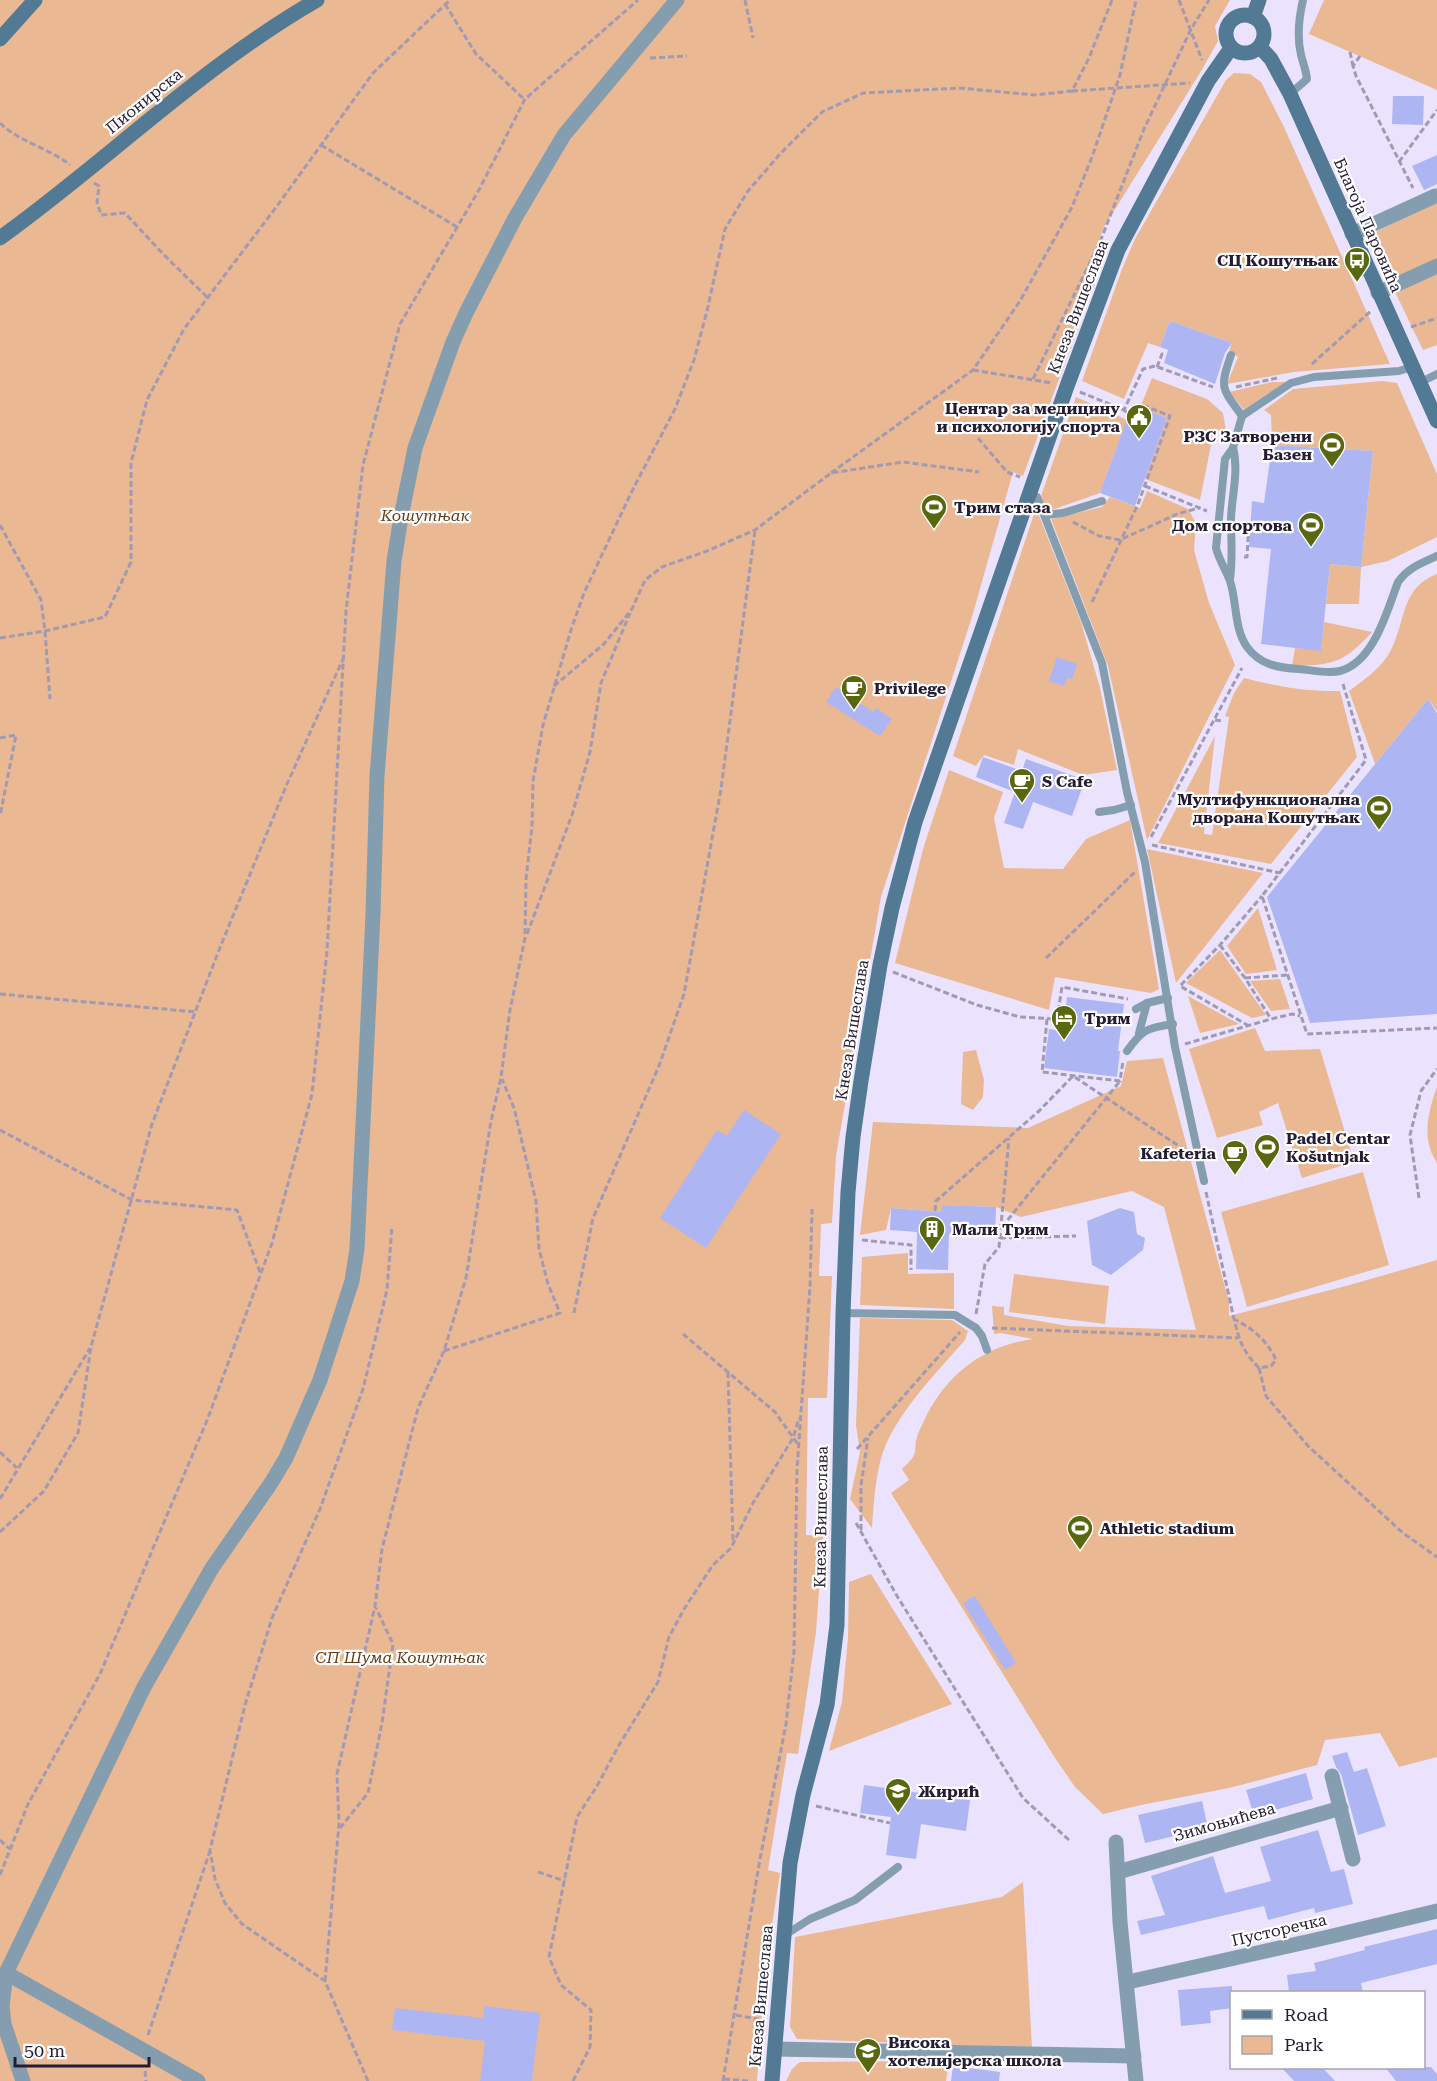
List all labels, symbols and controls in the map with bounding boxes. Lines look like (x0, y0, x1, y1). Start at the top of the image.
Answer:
street label: Пионирска (102, 64, 186, 137)
street label: Благоја Паровића (1330, 155, 1406, 296)
street label: Кнеза Вишеслава (1044, 237, 1112, 377)
bus stop icon: СЦ Кошутњак (1342, 245, 1372, 283)
place label: СЦ Кошутњак (1217, 251, 1338, 270)
place label: Центар за медицину и психологију спорта (937, 399, 1121, 436)
public building icon: Центар за медицину и психологију спорта (1124, 402, 1154, 440)
place label: РЗС Затворени Базен (1184, 427, 1312, 464)
sports icon: РЗС Затворени Базен (1317, 430, 1347, 468)
sports icon: Трим стаза (919, 492, 949, 530)
place label: Трим стаза (954, 498, 1051, 517)
park label: Кошутњак (380, 506, 469, 525)
sports icon: Дом спортова (1296, 510, 1326, 548)
place label: Дом спортова (1172, 516, 1293, 535)
cafe icon: Privilege (839, 673, 869, 711)
place label: Privilege (874, 679, 946, 698)
cafe icon: S Cafe (1007, 766, 1037, 804)
place label: S Cafe (1042, 772, 1093, 791)
place label: Мултифункционална дворана Кошутњак (1177, 790, 1361, 827)
sports icon: Мултифункционална дворана Кошутњак (1364, 793, 1394, 831)
street label: Кнеза Вишеслава (831, 958, 873, 1102)
hotel icon: Трим (1049, 1003, 1079, 1041)
place label: Трим (1084, 1009, 1130, 1028)
place label: Padel Centar Košutnjak (1286, 1129, 1390, 1166)
sports icon: Padel Centar Košutnjak (1252, 1132, 1282, 1170)
cafe icon: Kafeteria (1220, 1138, 1250, 1176)
place label: Kafeteria (1140, 1144, 1217, 1163)
building icon: Мали Трим (917, 1214, 947, 1252)
place label: Мали Трим (952, 1220, 1049, 1239)
street label: Кнеза Вишеслава (810, 1445, 832, 1588)
sports icon: Athletic stadium (1065, 1513, 1095, 1551)
place label: Athletic stadium (1100, 1519, 1235, 1538)
park label: СП Шума Кошутњак (315, 1648, 485, 1667)
school or university icon: Жирић (883, 1776, 913, 1814)
place label: Жирић (918, 1782, 980, 1801)
street label: Зимоњићева (1171, 1798, 1277, 1846)
street label: Пусторечка (1230, 1910, 1329, 1950)
street label: Кнеза Вишеслава (745, 1924, 777, 2068)
legend (1230, 1991, 1425, 2069)
text: Road (1284, 2004, 1329, 2025)
scale bar (15, 2030, 148, 2068)
place label: Висока хотелијерска школа (888, 2033, 1062, 2070)
text: Park (1284, 2034, 1324, 2055)
school or university icon: Висока хотелијерска школа (853, 2036, 883, 2074)
text: 50 m (24, 2040, 65, 2061)

